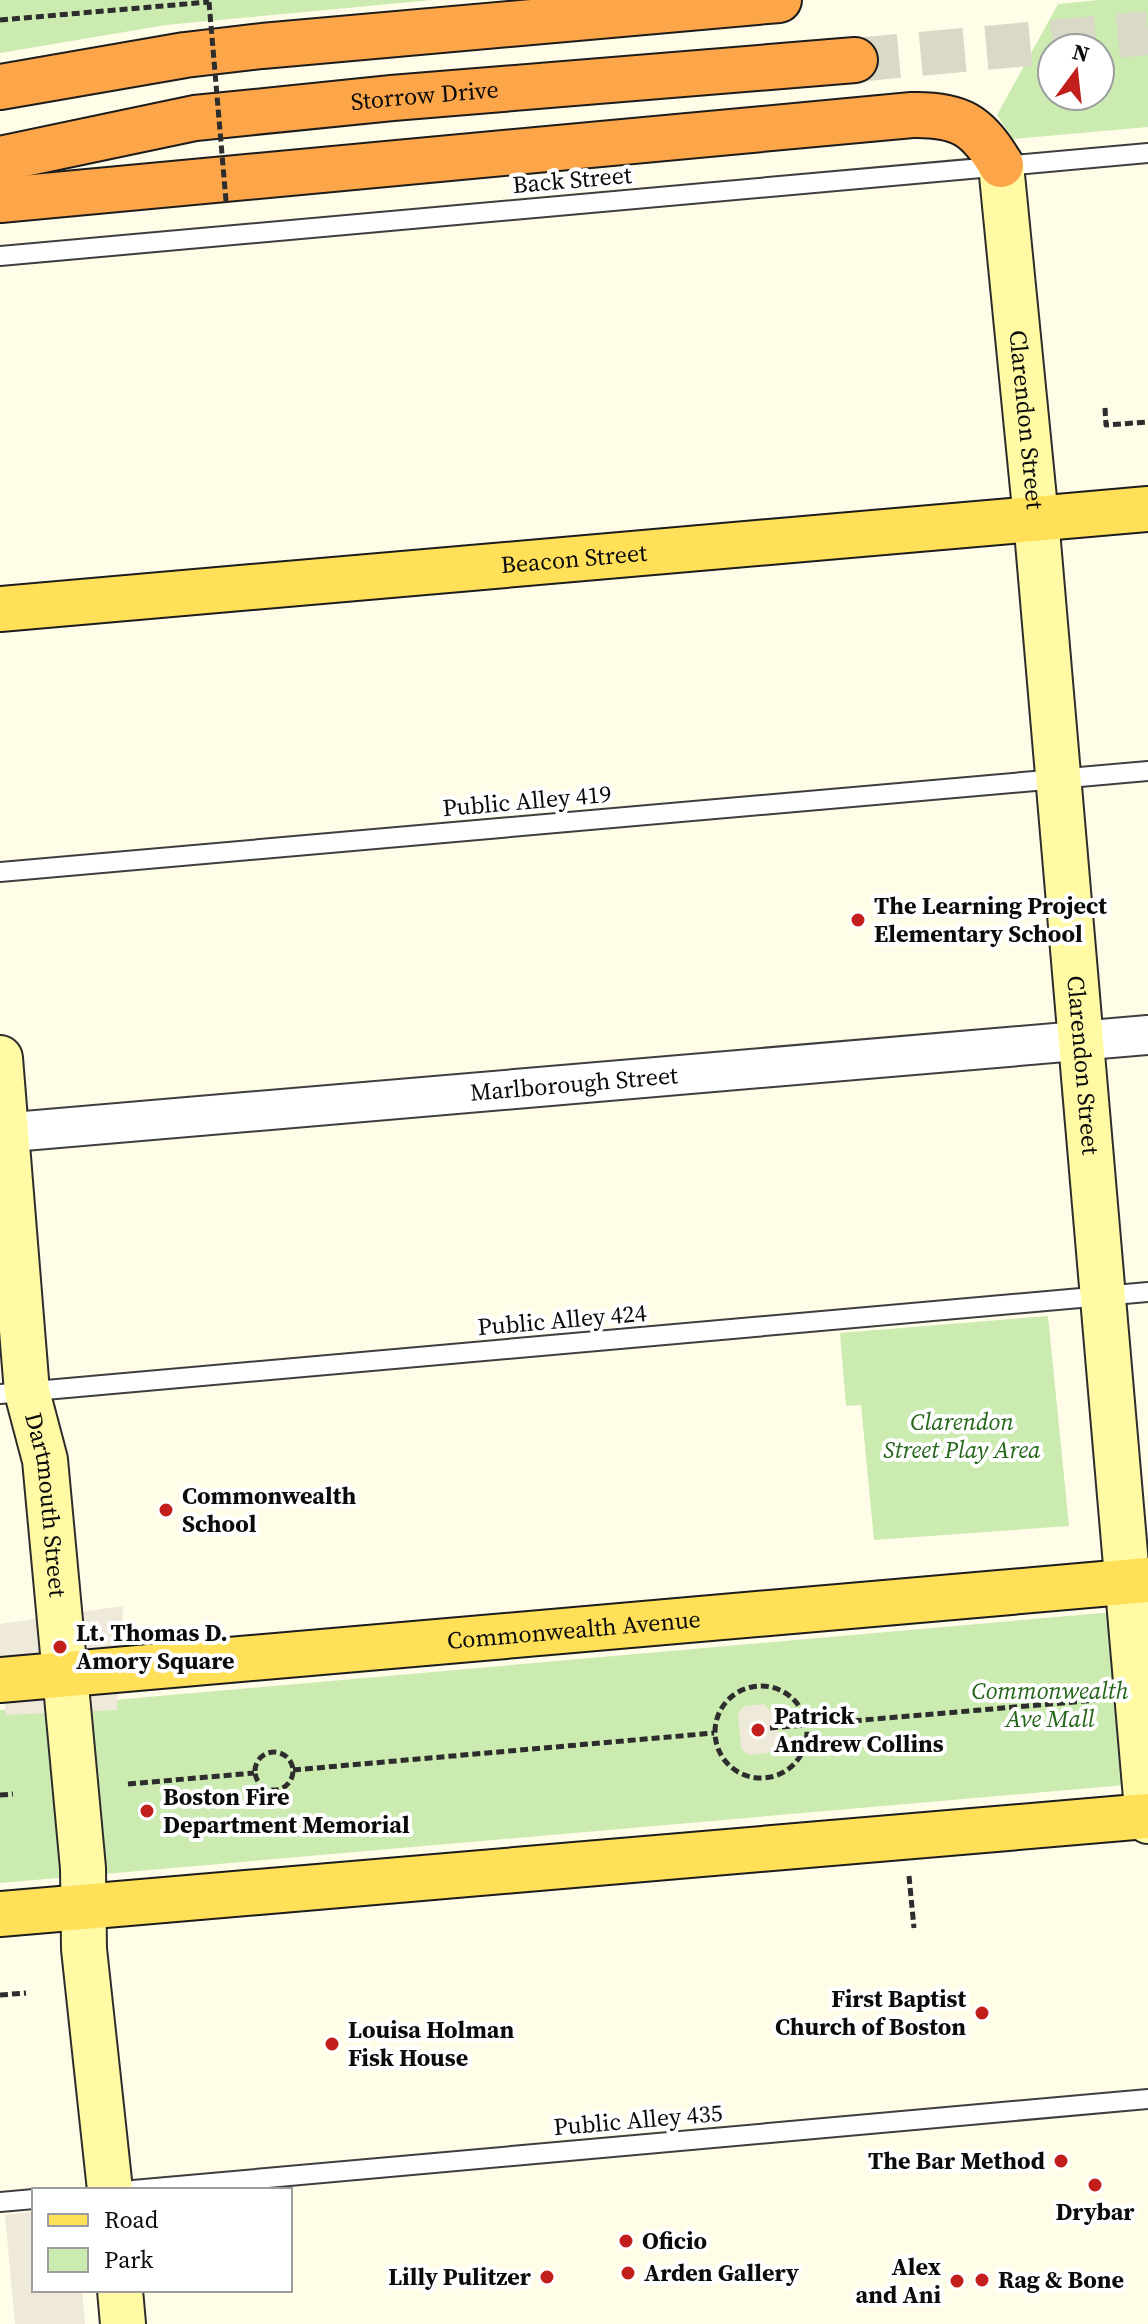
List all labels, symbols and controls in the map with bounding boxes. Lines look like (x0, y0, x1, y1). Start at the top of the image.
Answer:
north arrow (1036, 32, 1116, 112)
text: N (1070, 36, 1093, 69)
street label: Storrow Drive (349, 72, 500, 118)
street label: Back Street (511, 158, 633, 201)
street label: Clarendon Street (1001, 329, 1052, 511)
street label: Beacon Street (499, 536, 648, 581)
street label: Public Alley 419 (441, 777, 613, 824)
place label: The Learning Project Elementary School (874, 889, 1107, 950)
marker: The Learning Project Elementary School (849, 911, 867, 929)
street label: Clarendon Street (1059, 974, 1108, 1156)
street label: Marlborough Street (469, 1058, 679, 1109)
street label: Public Alley 424 (476, 1296, 648, 1343)
park label: Clarendon Street Play Area (883, 1405, 1041, 1466)
street label: Dartmouth Street (17, 1409, 75, 1599)
place label: Commonwealth School (182, 1479, 356, 1540)
marker: Commonwealth School (157, 1501, 175, 1519)
street label: Commonwealth Avenue (446, 1602, 702, 1657)
place label: Lt. Thomas D. Amory Square (76, 1616, 234, 1677)
marker: Lt. Thomas D. Amory Square (51, 1638, 69, 1656)
park label: Commonwealth Ave Mall (971, 1674, 1129, 1735)
place label: Patrick Andrew Collins (774, 1699, 944, 1760)
marker: Patrick Andrew Collins (749, 1721, 767, 1739)
place label: Boston Fire Department Memorial (163, 1780, 410, 1841)
marker: Boston Fire Department Memorial (138, 1802, 156, 1820)
place label: First Baptist Church of Boston (775, 1982, 966, 2043)
marker: First Baptist Church of Boston (973, 2004, 991, 2022)
place label: Louisa Holman Fisk House (348, 2013, 514, 2074)
marker: Louisa Holman Fisk House (323, 2035, 341, 2053)
street label: Public Alley 435 (552, 2096, 724, 2143)
place label: The Bar Method (868, 2144, 1045, 2177)
marker: The Bar Method (1052, 2152, 1070, 2170)
marker: Drybar (1086, 2176, 1104, 2194)
legend (32, 2188, 292, 2292)
place label: Drybar (1055, 2195, 1135, 2228)
text: Road (104, 2203, 159, 2236)
place label: Oficio (642, 2224, 707, 2257)
marker: Oficio (617, 2232, 635, 2250)
text: Park (104, 2243, 154, 2276)
place label: Alex and Ani (856, 2250, 942, 2311)
place label: Arden Gallery (644, 2256, 799, 2289)
place label: Lilly Pulitzer (388, 2260, 532, 2293)
place label: Rag & Bone (998, 2263, 1124, 2296)
marker: Arden Gallery (619, 2264, 637, 2282)
marker: Lilly Pulitzer (538, 2268, 556, 2286)
marker: Rag & Bone (973, 2271, 991, 2289)
marker: Alex and Ani (948, 2272, 966, 2290)

